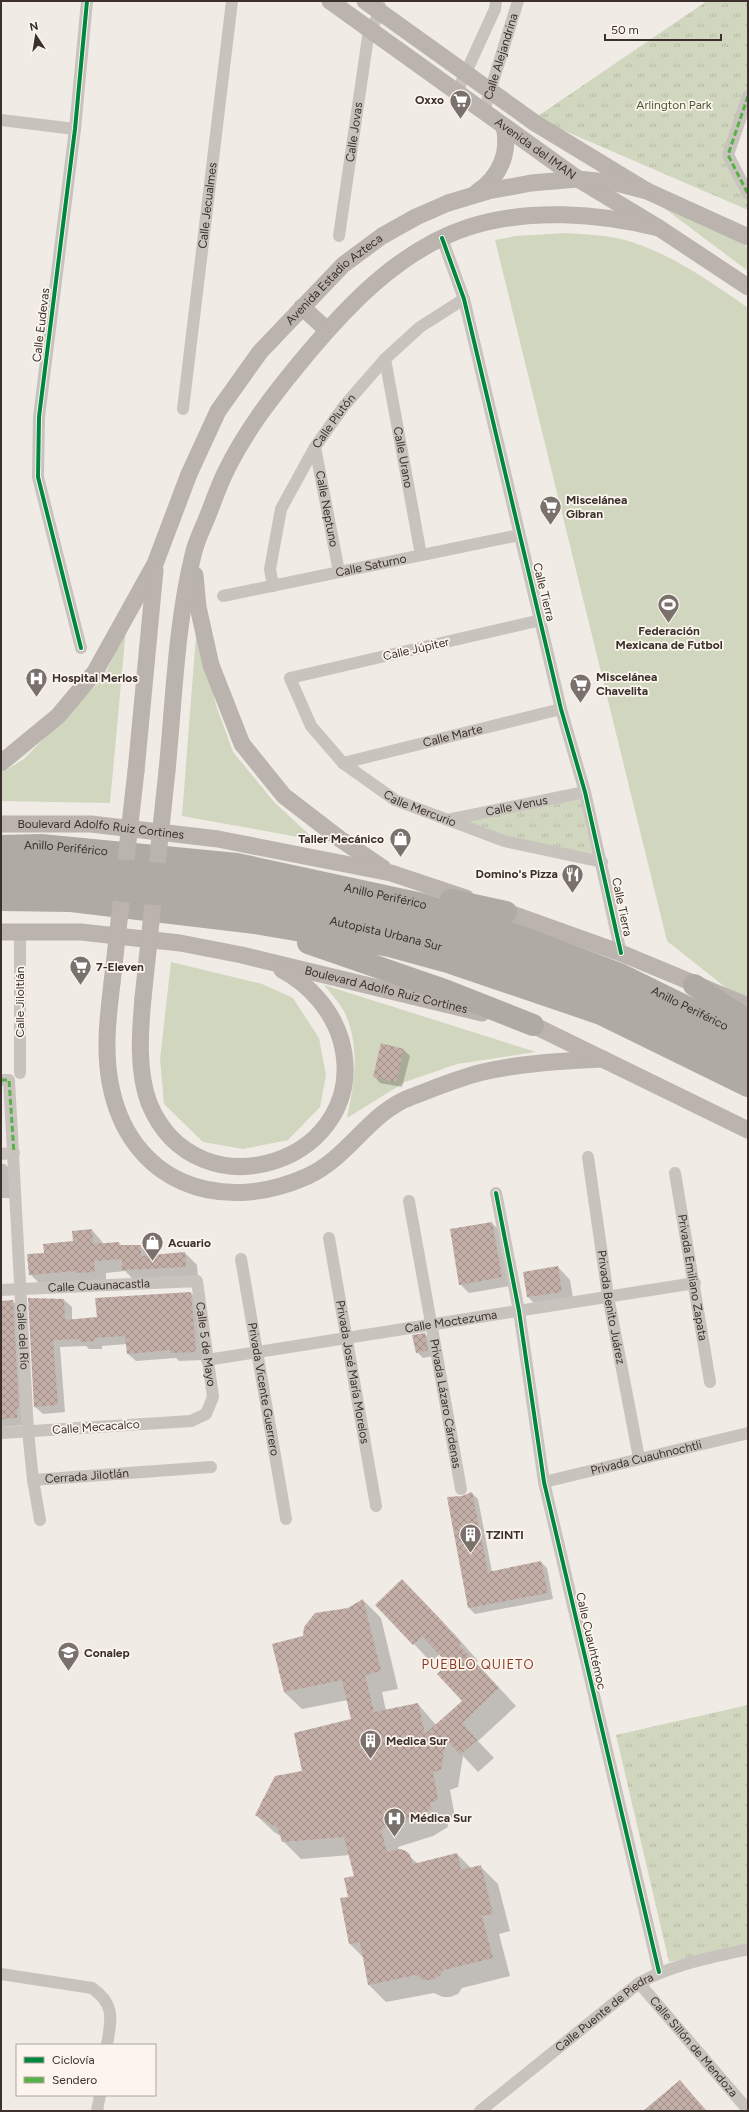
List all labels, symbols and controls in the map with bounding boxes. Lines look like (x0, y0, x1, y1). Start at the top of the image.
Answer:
street label: Calle Alejandrina (481, 12, 521, 101)
north arrow (16, 16, 56, 56)
scale bar (605, 16, 721, 42)
text: N (29, 19, 40, 34)
text: 50 m (611, 23, 639, 37)
supermarket icon: Oxxo (447, 87, 473, 120)
place label: Oxxo (415, 93, 444, 107)
park label: Arlington Park (636, 98, 712, 112)
street label: Calle Jovas (343, 101, 365, 163)
street label: Avenida del IMAN (492, 115, 579, 182)
street label: Calle Jecualmes (195, 161, 220, 249)
street label: Avenida Estadio Azteca (283, 231, 385, 328)
street label: Calle Eudevas (30, 287, 53, 363)
street label: Calle Plutón (309, 391, 359, 451)
street label: Calle Urano (391, 426, 416, 489)
street label: Calle Neptuno (313, 470, 341, 548)
place label: Miscelánea Gibran (566, 493, 627, 521)
supermarket icon: Miscelánea Gibran (537, 494, 563, 527)
street label: Calle Saturno (334, 551, 408, 580)
street label: Calle Tierra (530, 561, 558, 623)
sports icon: Federación Mexicana de Futbol (656, 591, 682, 624)
place label: Federación Mexicana de Futbol (615, 624, 723, 652)
street label: Calle Júpiter (382, 635, 450, 663)
hospital icon: Hospital Merlos (24, 665, 50, 698)
place label: Miscelánea Chavelita (596, 670, 657, 698)
place label: Hospital Merlos (52, 671, 138, 685)
supermarket icon: Miscelánea Chavelita (567, 671, 593, 704)
street label: Calle Marte (421, 722, 484, 750)
street label: Calle Mercurio (381, 787, 458, 829)
street label: Calle Venus (484, 793, 549, 819)
street label: Boulevard Adolfo Ruiz Cortines (17, 817, 185, 842)
shop icon: Taller Mecánico (387, 826, 413, 859)
place label: Taller Mecánico (298, 832, 384, 846)
street label: Anillo Periférico (24, 838, 109, 858)
restaurant icon: Domino's Pizza (560, 861, 586, 894)
place label: Domino's Pizza (476, 867, 558, 881)
street label: Calle Tierra (609, 876, 635, 938)
street label: Anillo Periférico (343, 880, 429, 912)
street label: Autopista Urbana Sur (328, 914, 444, 954)
supermarket icon: 7-Eleven (67, 954, 93, 987)
place label: 7-Eleven (96, 960, 144, 974)
street label: Boulevard Adolfo Ruiz Cortines (303, 963, 469, 1016)
street label: Calle Jiloltlán (13, 966, 27, 1037)
street label: Anillo Periférico (649, 983, 731, 1033)
street label: Privada Emiliano Zapata (675, 1213, 710, 1342)
shop icon: Acuario (139, 1230, 165, 1263)
place label: Acuario (168, 1236, 211, 1250)
street label: Privada Benito Juárez (594, 1249, 628, 1366)
street label: Calle Cuaunacastla (48, 1276, 150, 1295)
street label: Privada José María Morelos (333, 1299, 372, 1445)
street label: Calle 5 de Mayo (193, 1301, 218, 1387)
street label: Calle del Río (14, 1303, 32, 1370)
street label: Calle Moctezuma (404, 1307, 498, 1336)
street label: Privada Vicente Guerrero (245, 1321, 282, 1457)
street label: Privada Lázaro Cárdenas (427, 1338, 464, 1470)
street label: Calle Mecacalco (52, 1417, 140, 1437)
street label: Privada Cuauhnochtli (589, 1437, 703, 1478)
street label: Cerrada Jilotlán (44, 1466, 130, 1486)
building icon: TZINTI (458, 1522, 484, 1555)
place label: TZINTI (486, 1528, 524, 1542)
street label: Calle Cuauhtémoc (573, 1591, 609, 1691)
school or university icon: Conalep (56, 1640, 82, 1673)
place label: Conalep (84, 1646, 130, 1660)
district label: PUEBLO QUIETO (422, 1657, 535, 1672)
building icon: Medica Sur (358, 1728, 384, 1761)
place label: Medica Sur (386, 1734, 448, 1748)
hospital icon: Médica Sur (382, 1805, 408, 1838)
place label: Médica Sur (410, 1811, 472, 1825)
street label: Calle Puente de Piedra (552, 1970, 656, 2055)
street label: Calle Sillón de Mendoza (647, 1994, 741, 2100)
legend (16, 2044, 156, 2096)
text: Ciclovía (52, 2053, 95, 2067)
text: Sendero (52, 2073, 97, 2087)

